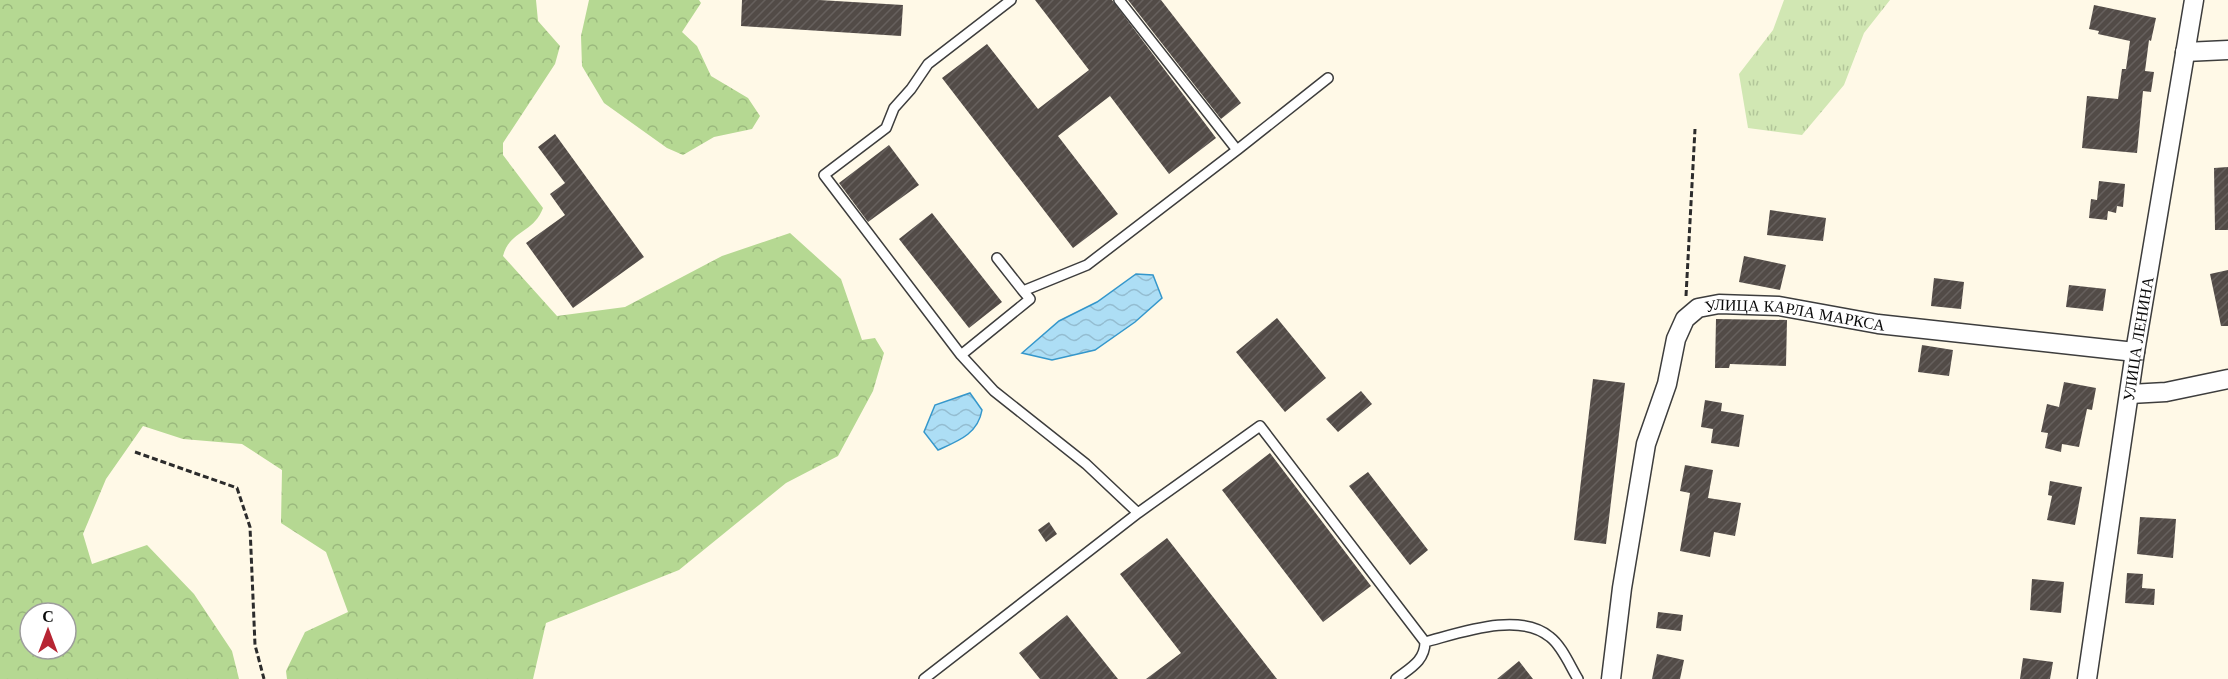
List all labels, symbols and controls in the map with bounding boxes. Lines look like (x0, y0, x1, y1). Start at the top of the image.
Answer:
street label: УЛИЦА ЛЕНИНА (2120, 275, 2157, 402)
street label: УЛИЦА КАРЛА МАРКСА (1703, 296, 1886, 334)
north arrow (18, 601, 78, 661)
text: С (42, 608, 54, 625)

